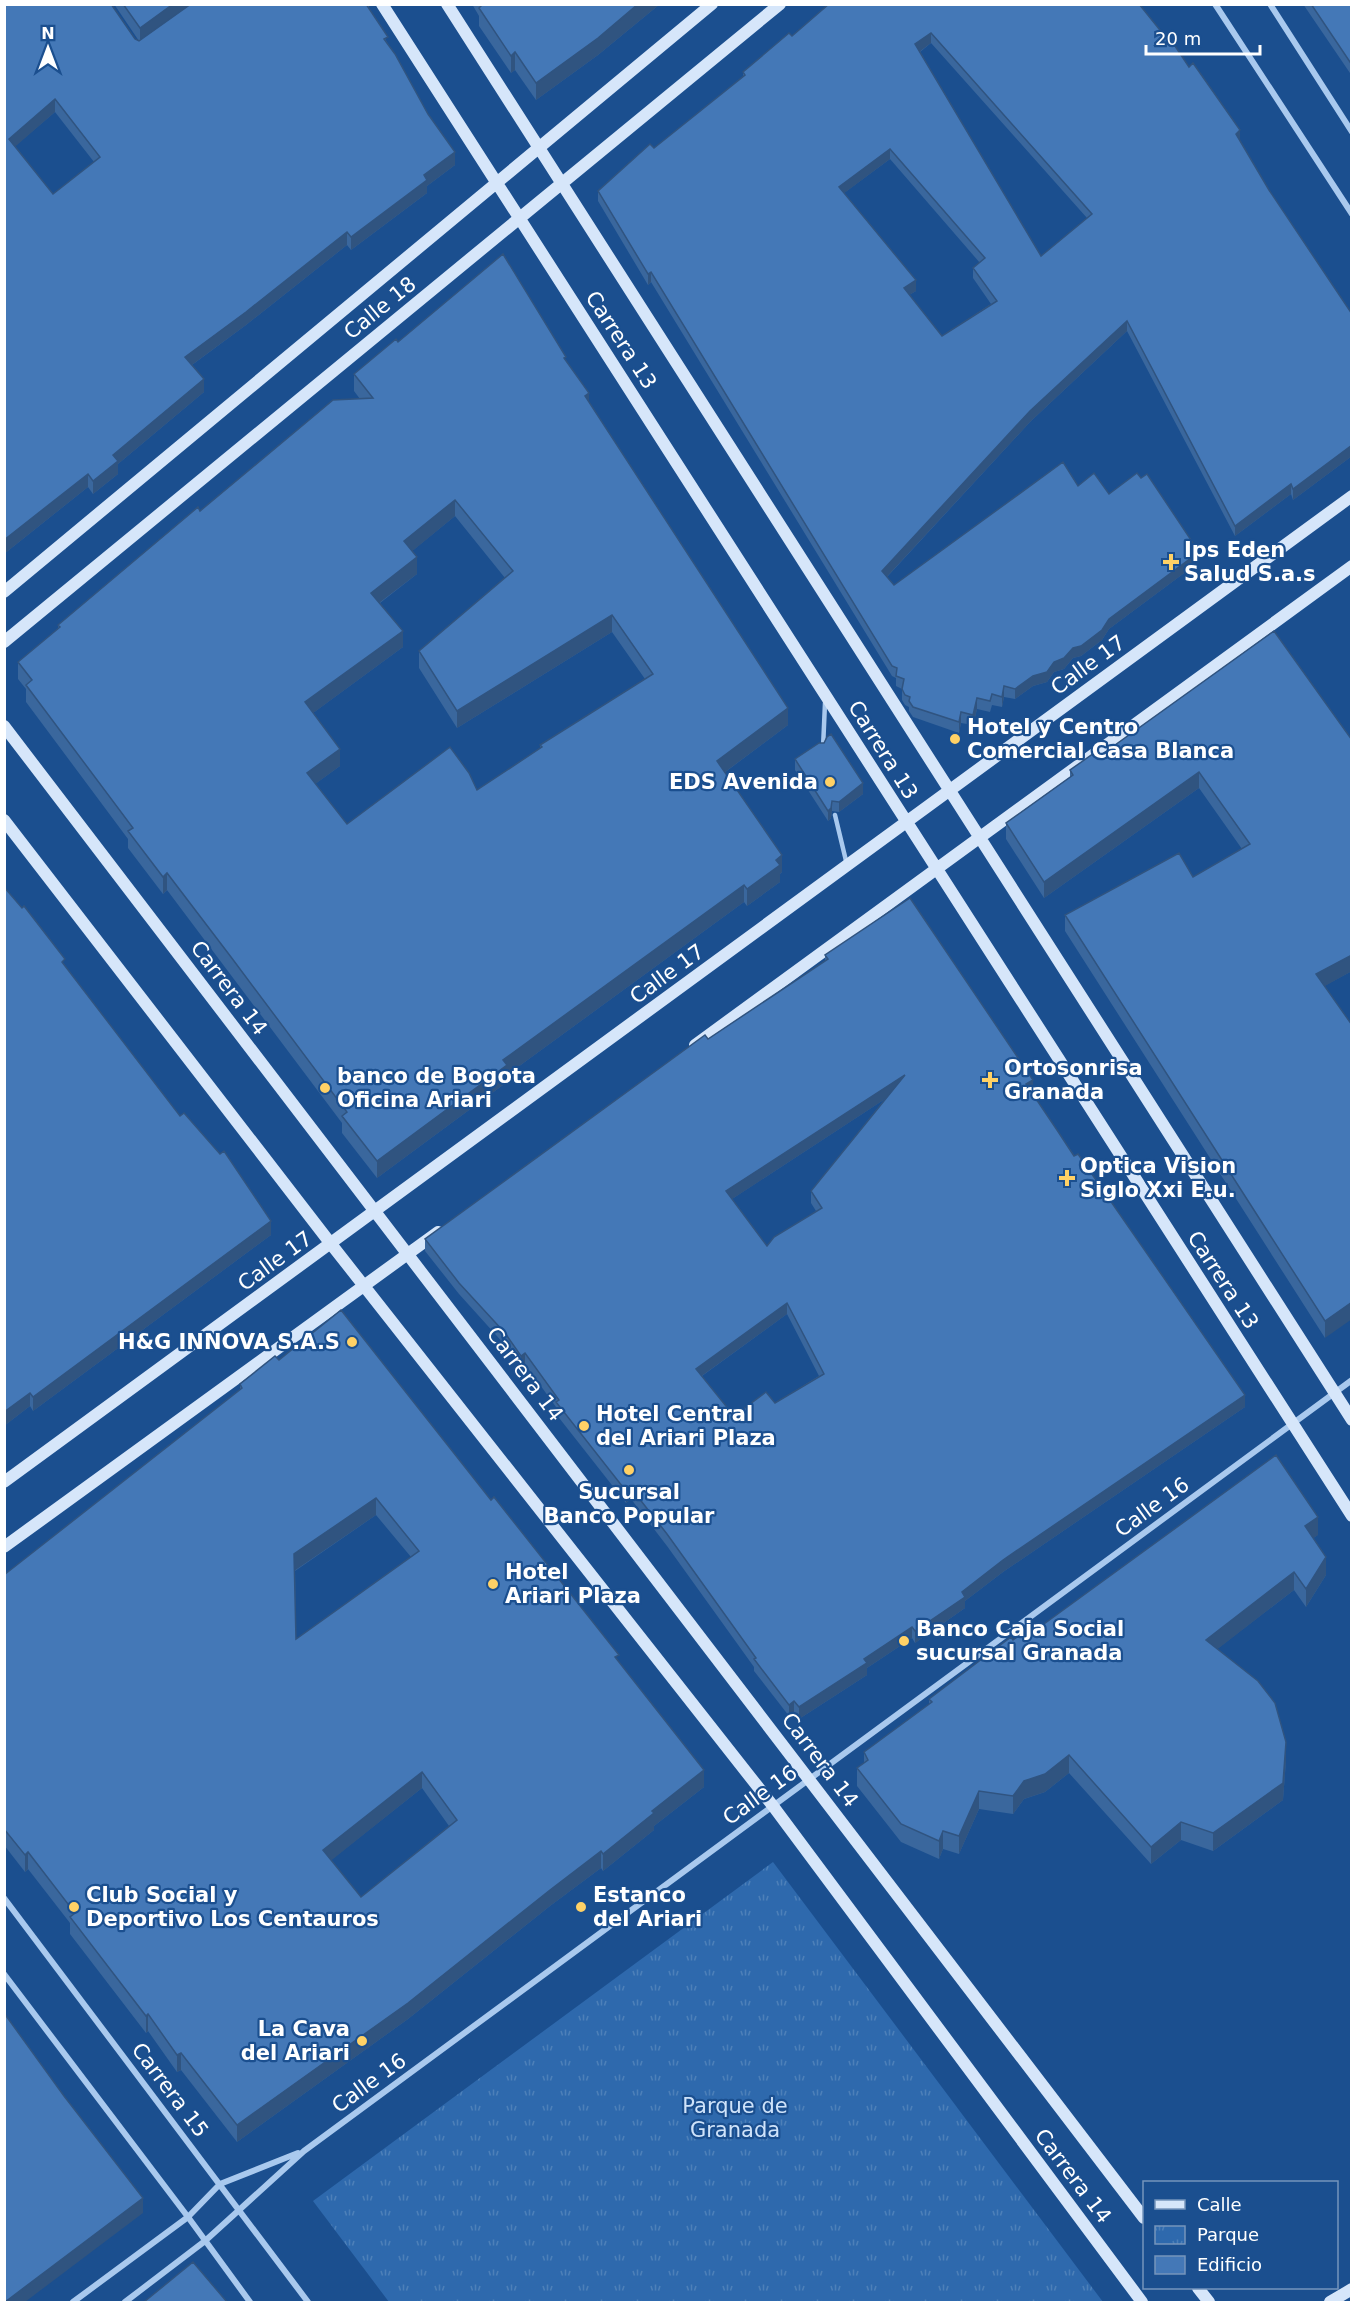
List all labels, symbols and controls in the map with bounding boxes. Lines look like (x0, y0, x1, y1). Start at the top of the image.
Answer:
north arrow (18, 18, 78, 78)
scale bar (1146, 18, 1260, 56)
text: N (41, 24, 55, 43)
text: 20 m (1155, 28, 1201, 49)
street label: Calle 18 (339, 272, 421, 344)
street label: Carrera 13 (580, 287, 662, 393)
place label: Ips Eden Salud S.a.s (1184, 538, 1316, 586)
marker: Ips Eden Salud S.a.s (1162, 553, 1180, 571)
street label: Calle 17 (1046, 630, 1130, 700)
street label: Carrera 13 (843, 696, 923, 804)
place label: Hotel y Centro Comercial Casa Blanca (967, 715, 1234, 763)
marker: Hotel y Centro Comercial Casa Blanca (948, 732, 962, 746)
place label: EDS Avenida (669, 770, 818, 794)
marker: EDS Avenida (823, 775, 837, 789)
street label: Carrera 14 (186, 936, 272, 1040)
street label: Calle 17 (625, 939, 709, 1009)
place label: Ortosonrisa Granada (1004, 1056, 1143, 1104)
place label: banco de Bogota Oficina Ariari (337, 1064, 536, 1112)
marker: Ortosonrisa Granada (981, 1071, 999, 1089)
marker: banco de Bogota Oficina Ariari (318, 1081, 332, 1095)
place label: Optica Vision Siglo Xxi E.u. (1080, 1154, 1236, 1202)
marker: Optica Vision Siglo Xxi E.u. (1058, 1169, 1076, 1187)
street label: Calle 17 (233, 1226, 317, 1296)
street label: Carrera 13 (1182, 1227, 1264, 1333)
street label: Carrera 14 (482, 1322, 568, 1426)
place label: H&G INNOVA S.A.S (118, 1330, 340, 1354)
marker: H&G INNOVA S.A.S (345, 1335, 359, 1349)
place label: Hotel Central del Ariari Plaza (596, 1402, 776, 1450)
marker: Hotel Central del Ariari Plaza (577, 1419, 591, 1433)
marker: Sucursal Banco Popular (622, 1463, 636, 1477)
street label: Calle 16 (1110, 1472, 1194, 1542)
place label: Sucursal Banco Popular (544, 1480, 715, 1528)
place label: Hotel Ariari Plaza (505, 1560, 641, 1608)
marker: Hotel Ariari Plaza (486, 1577, 500, 1591)
place label: Banco Caja Social sucursal Granada (916, 1617, 1124, 1665)
marker: Banco Caja Social sucursal Granada (897, 1634, 911, 1648)
street label: Carrera 14 (777, 1708, 863, 1812)
street label: Calle 16 (718, 1760, 802, 1830)
place label: Club Social y Deportivo Los Centauros (86, 1883, 379, 1931)
place label: Estanco del Ariari (593, 1883, 702, 1931)
marker: Club Social y Deportivo Los Centauros (67, 1900, 81, 1914)
marker: Estanco del Ariari (574, 1900, 588, 1914)
place label: La Cava del Ariari (241, 2017, 350, 2065)
marker: La Cava del Ariari (355, 2034, 369, 2048)
street label: Carrera 15 (127, 2038, 213, 2142)
street label: Calle 16 (327, 2048, 411, 2118)
park label: Parque de Granada (682, 2094, 788, 2142)
street label: Carrera 14 (1030, 2124, 1116, 2228)
legend (1143, 2181, 1338, 2289)
text: Calle (1197, 2194, 1242, 2215)
text: Parque (1197, 2224, 1259, 2245)
text: Edificio (1197, 2254, 1262, 2275)

